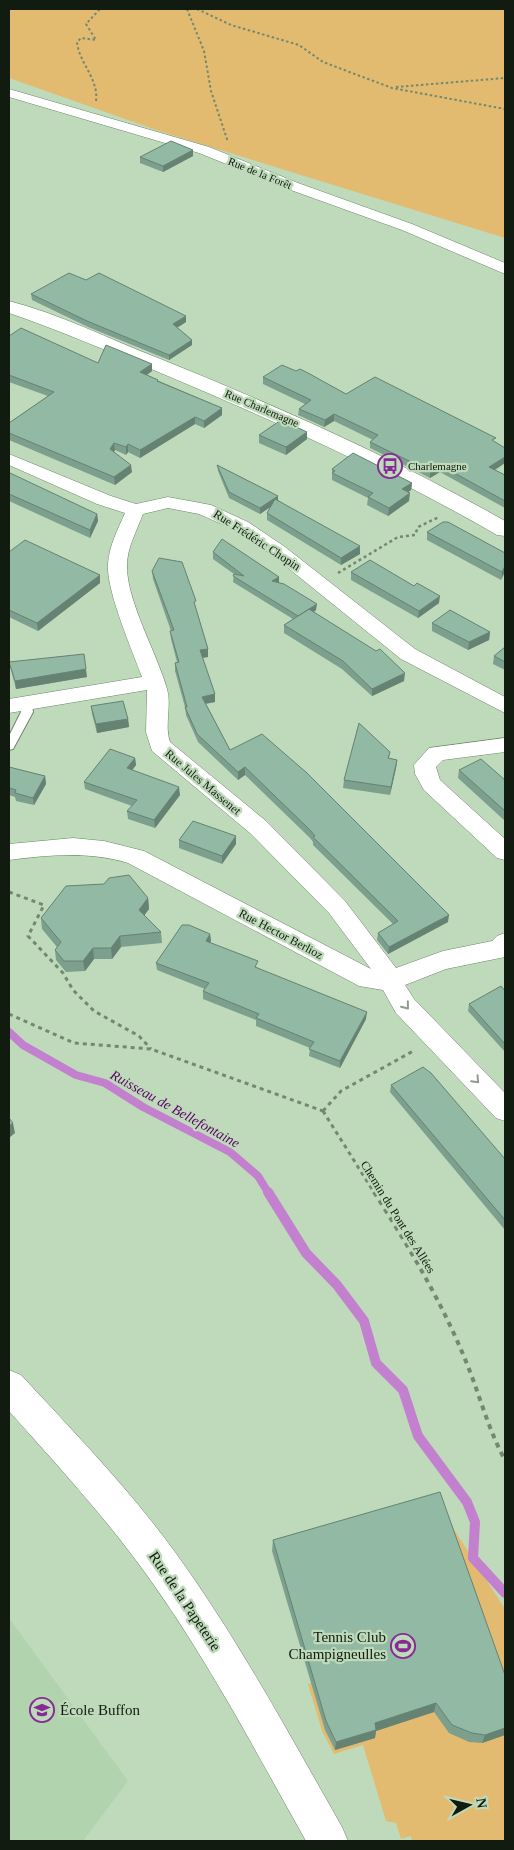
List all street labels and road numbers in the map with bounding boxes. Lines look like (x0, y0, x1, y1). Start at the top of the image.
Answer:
street label: Rue de la Forêt (226, 155, 294, 191)
street label: Rue Charlemagne (223, 387, 301, 429)
street label: Rue Frédéric Chopin (211, 507, 303, 573)
street label: Rue Jules Massenet (162, 746, 244, 818)
street label: Rue Hector Berlioz (237, 906, 325, 962)
street label: Chemin du Pont des Allées (358, 1158, 439, 1276)
street label: Rue de la Papeterie (146, 1548, 224, 1654)

